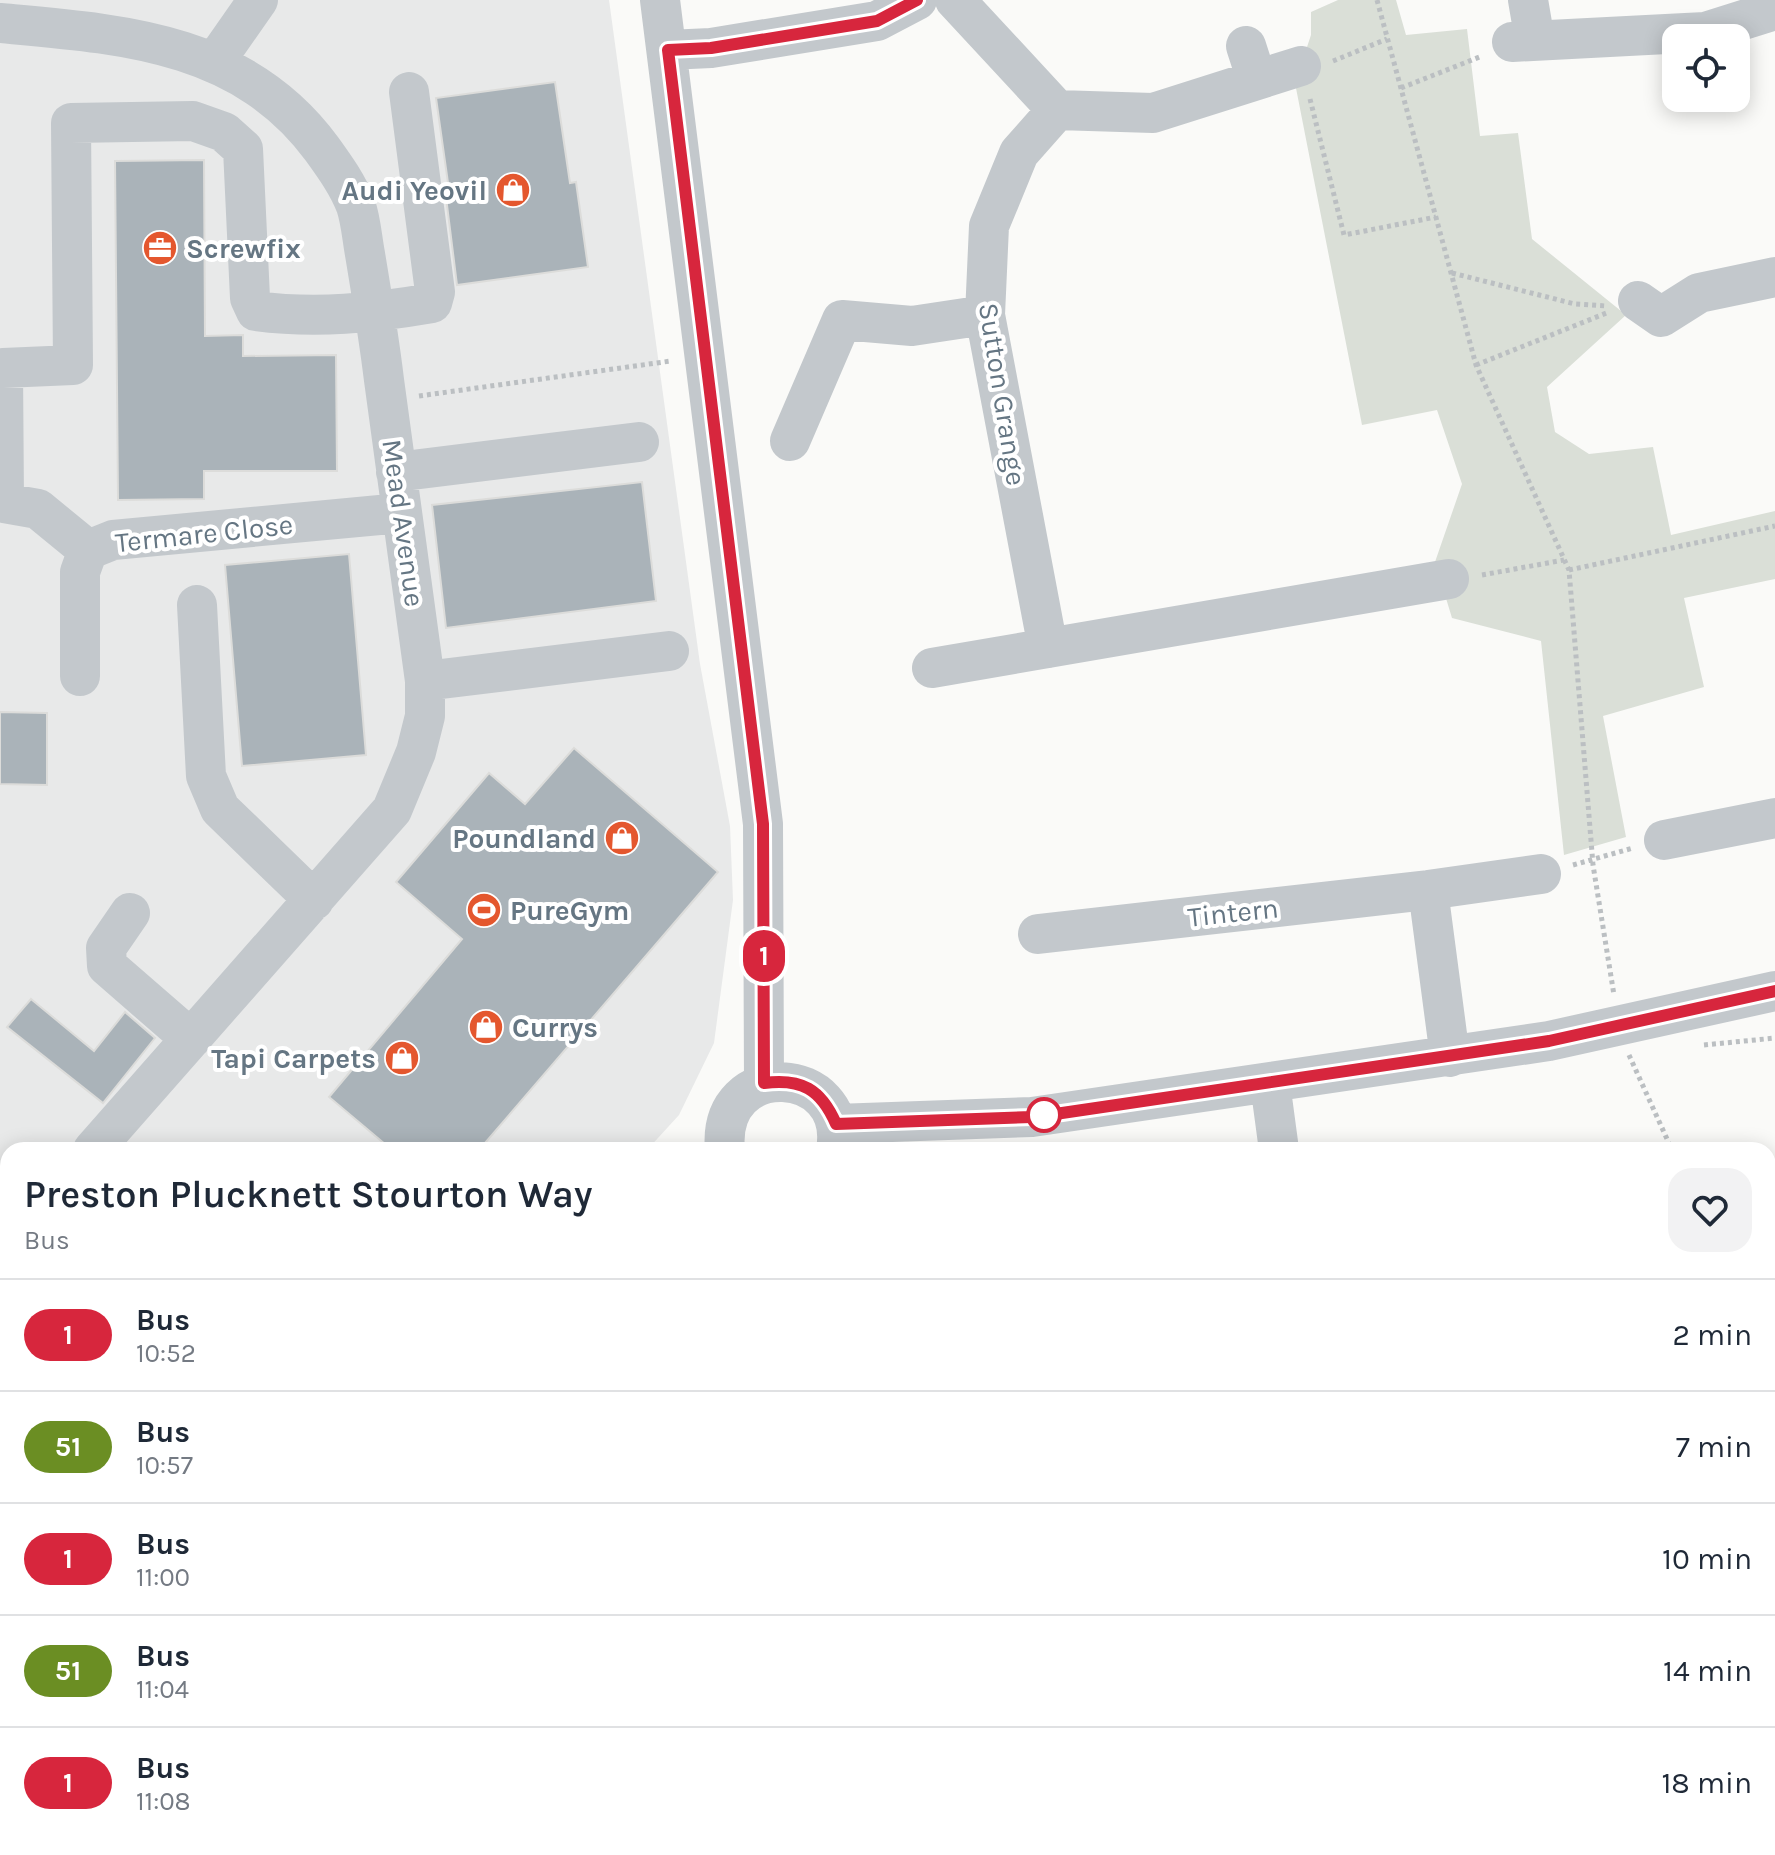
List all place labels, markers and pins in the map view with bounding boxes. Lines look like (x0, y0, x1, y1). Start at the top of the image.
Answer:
shop icon: Audi Yeovil (494, 171, 532, 209)
place label: Audi Yeovil (341, 174, 487, 207)
office icon: Screwfix (141, 229, 179, 267)
place label: Screwfix (186, 232, 301, 265)
shop icon: Poundland (603, 819, 641, 857)
place label: Poundland (452, 822, 596, 855)
sports icon: PureGym (465, 891, 503, 929)
place label: PureGym (510, 894, 629, 927)
shop icon: Currys (467, 1008, 505, 1046)
place label: Currys (512, 1011, 598, 1044)
shop icon: Tapi Carpets (383, 1039, 421, 1077)
place label: Tapi Carpets (211, 1042, 376, 1075)
unlabelled marker (1027, 1098, 1061, 1132)

